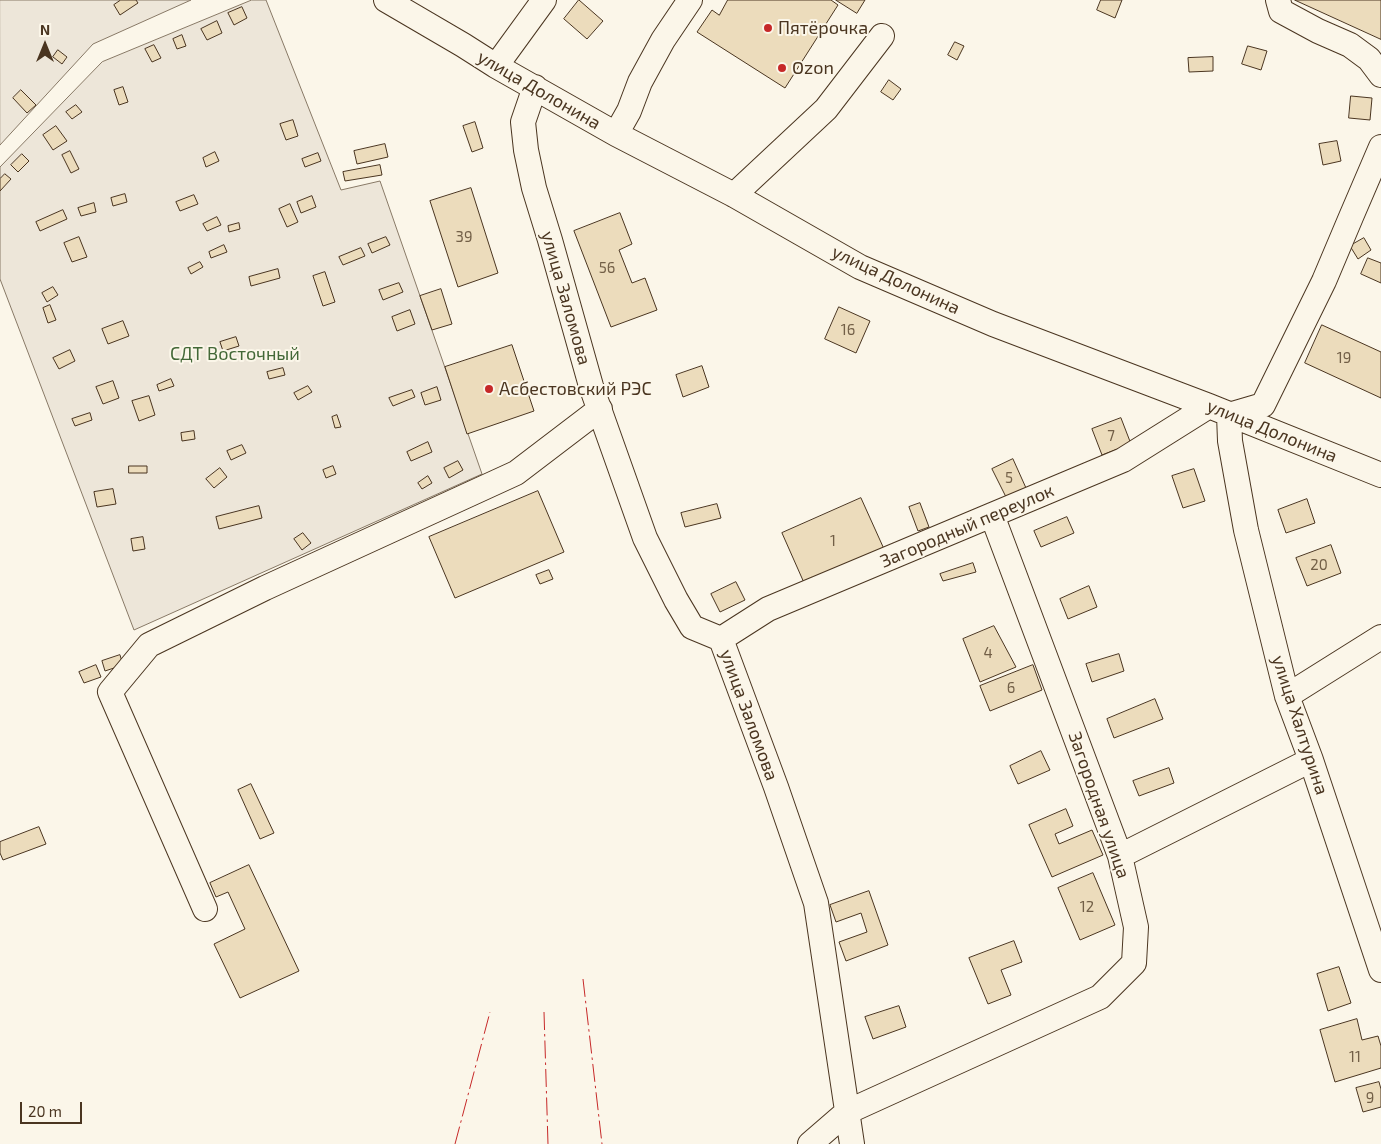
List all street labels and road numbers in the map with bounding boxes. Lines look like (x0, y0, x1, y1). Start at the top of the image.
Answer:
street label: улица Долонина (474, 46, 604, 134)
street label: улица Заломова (537, 229, 595, 367)
street label: улица Долонина (829, 241, 963, 319)
street label: улица Долонина (1204, 395, 1340, 467)
street label: Загородный переулок (877, 480, 1057, 572)
street label: улица Заломова (715, 646, 783, 784)
street label: улица Халтурина (1267, 653, 1333, 797)
street label: Загородная улица (1064, 729, 1134, 881)

